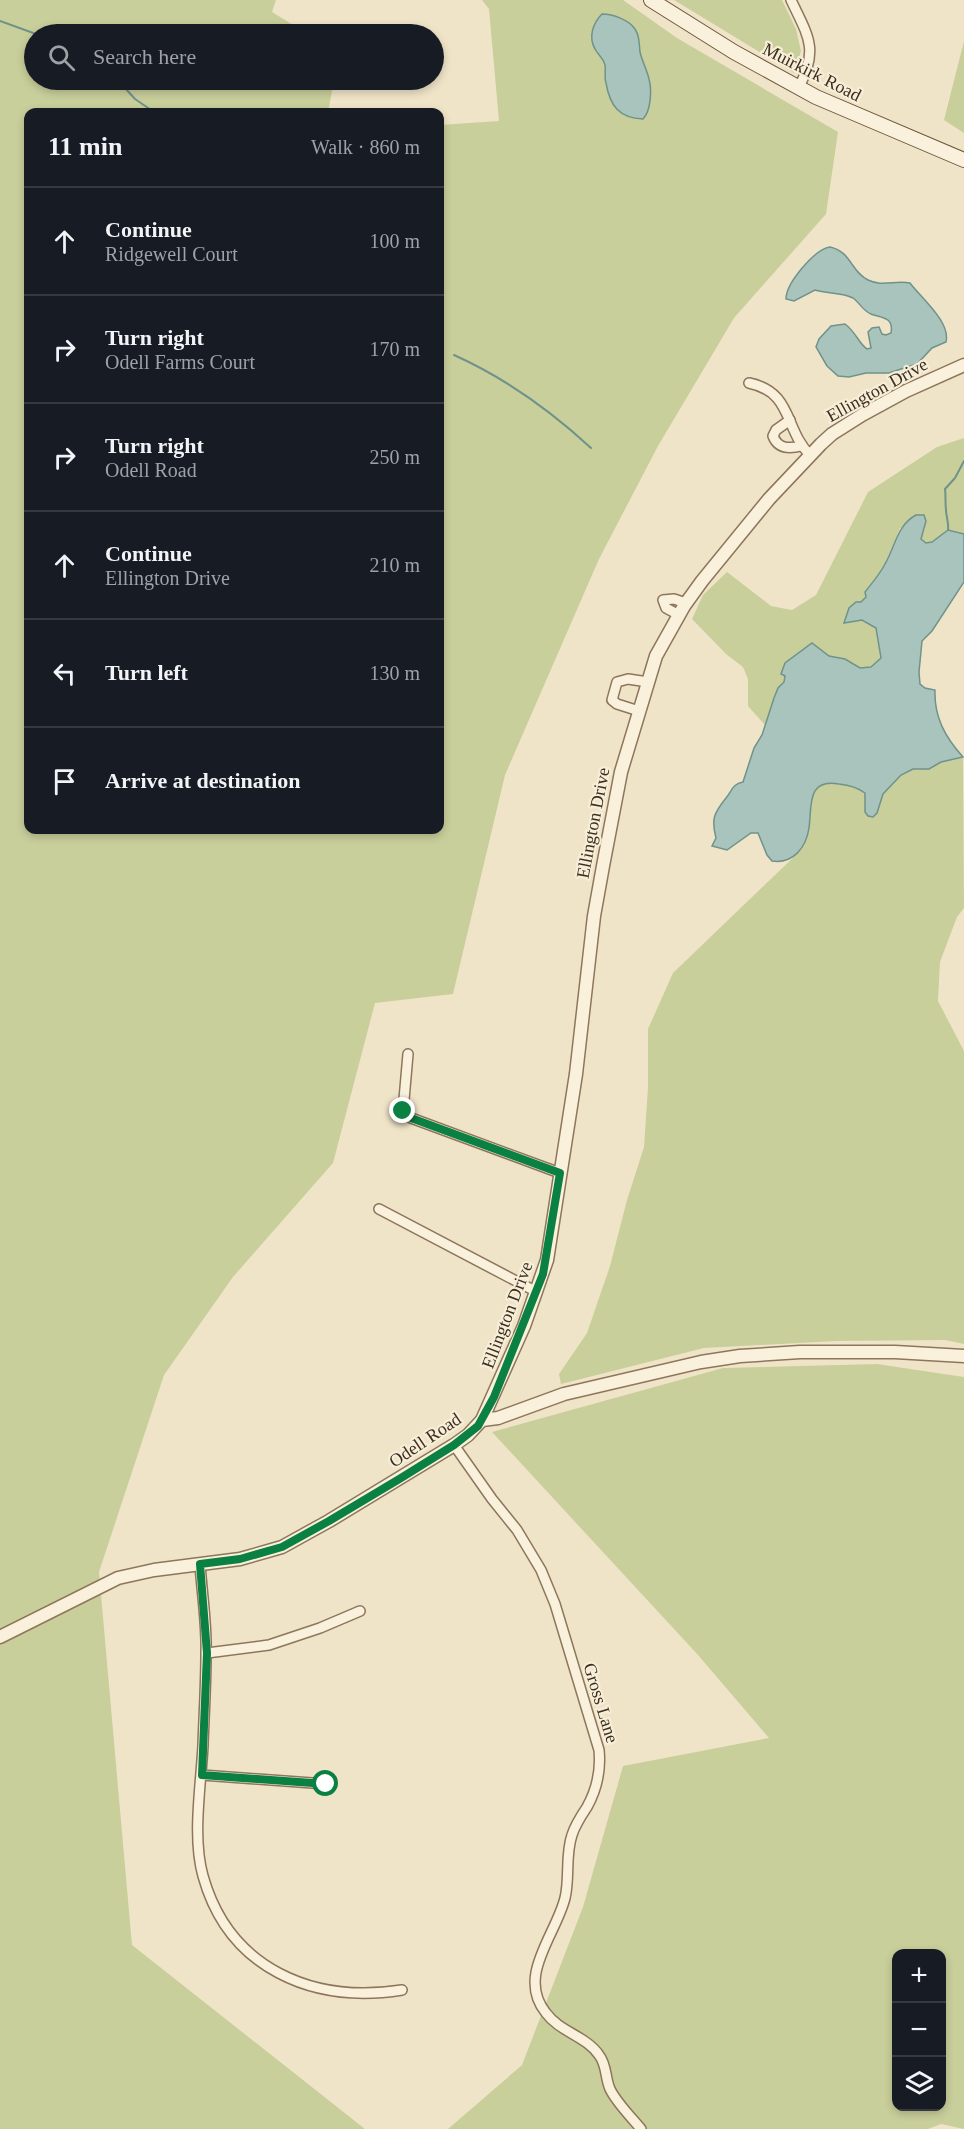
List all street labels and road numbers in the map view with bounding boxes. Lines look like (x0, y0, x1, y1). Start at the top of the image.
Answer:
street label: Muirkirk Road (760, 39, 864, 105)
street label: Ellington Drive (823, 354, 931, 426)
street label: Ellington Drive (572, 766, 614, 880)
street label: Ellington Drive (478, 1259, 536, 1371)
street label: Odell Road (385, 1409, 465, 1471)
street label: Gross Lane (579, 1661, 623, 1745)

